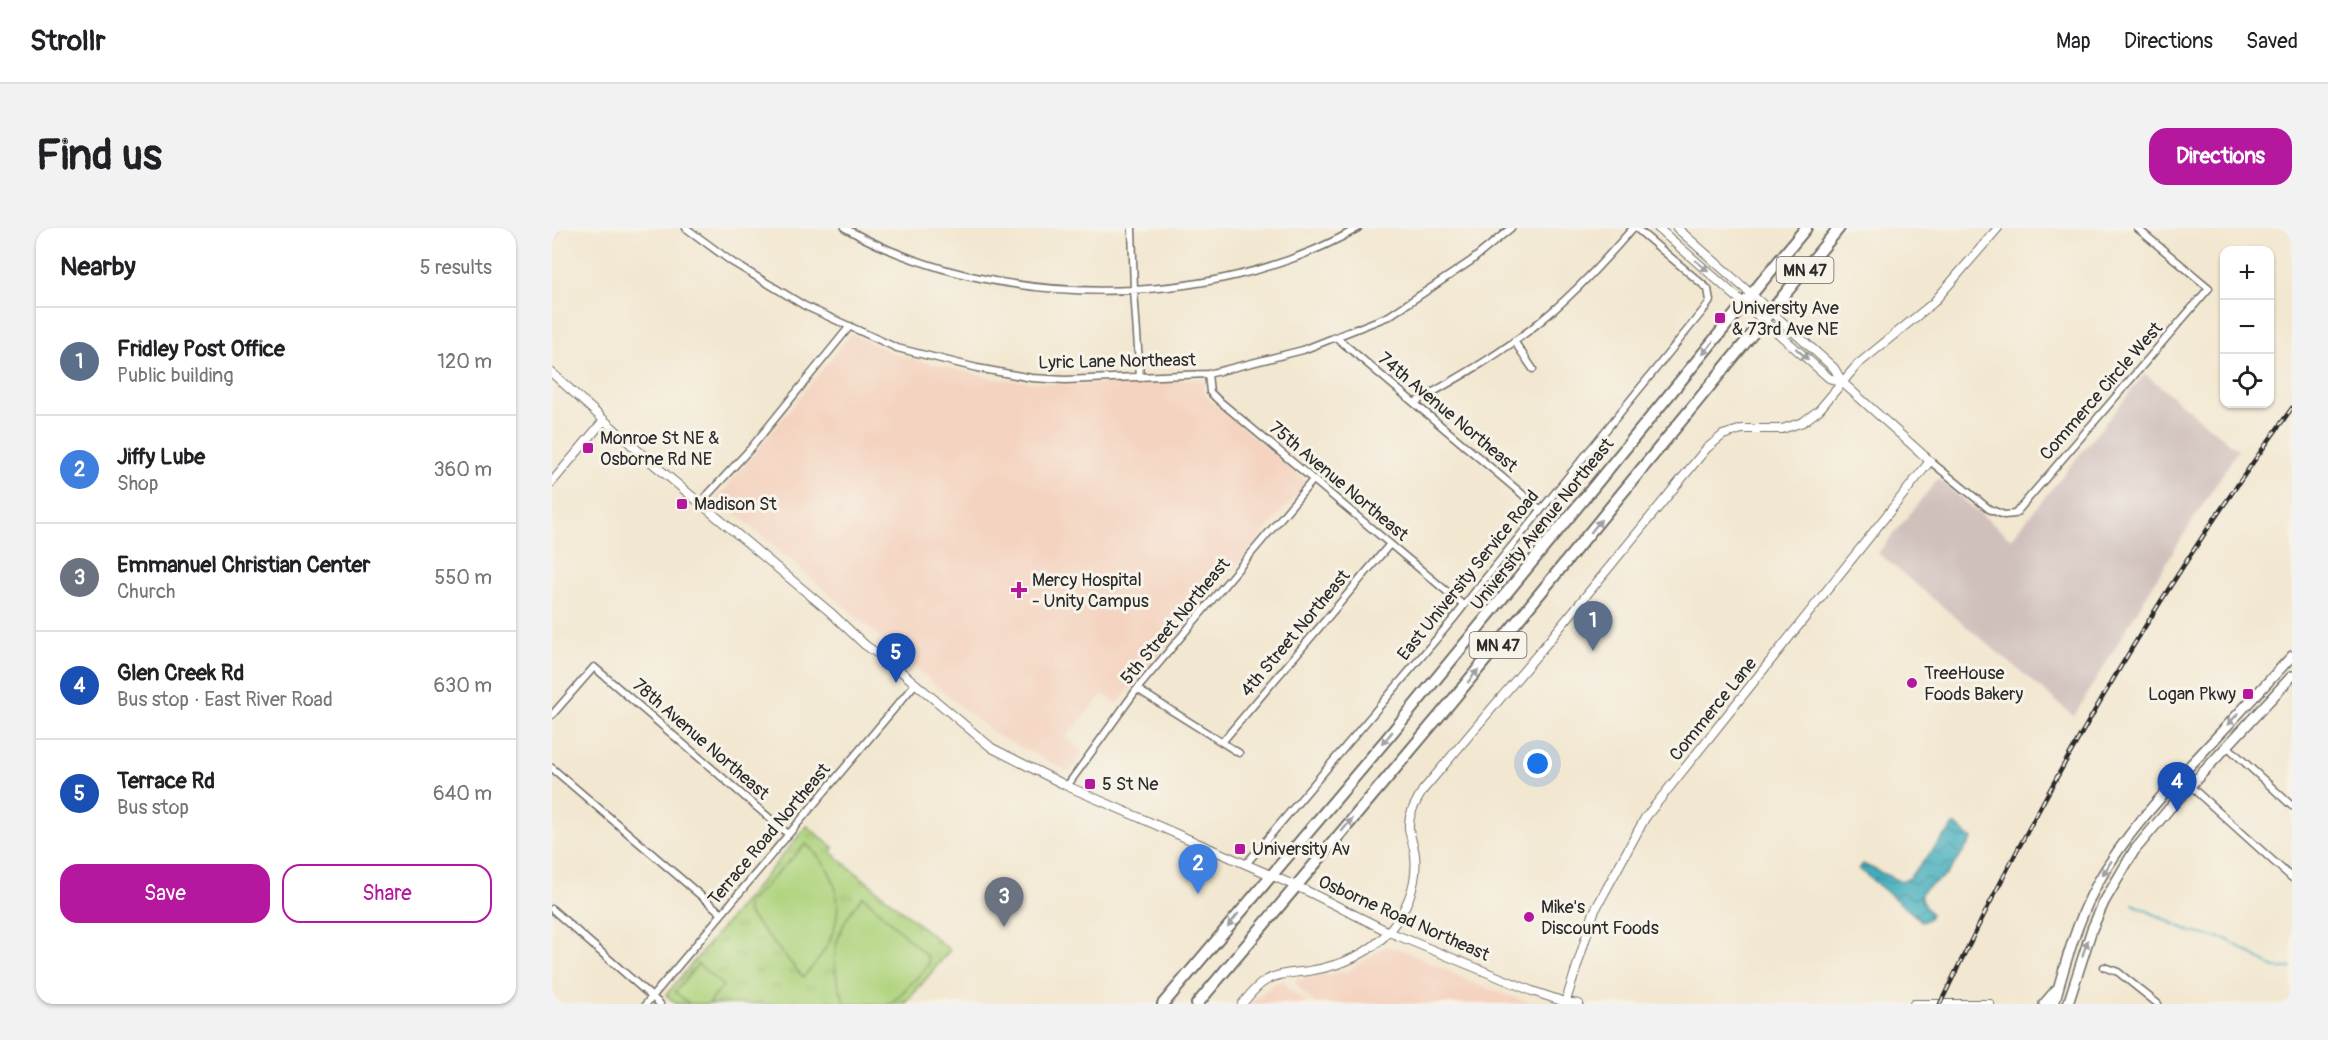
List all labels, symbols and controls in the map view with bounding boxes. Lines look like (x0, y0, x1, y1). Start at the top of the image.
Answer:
text: Strollr (30, 24, 105, 59)
text: Map (2056, 28, 2091, 55)
text: Directions (2124, 28, 2213, 55)
text: Saved (2246, 28, 2298, 55)
button: Directions (2149, 128, 2292, 185)
text: Find us (36, 130, 162, 182)
map controls (2220, 246, 2274, 408)
button: + (2220, 246, 2274, 300)
text: Nearby (60, 251, 136, 283)
text: 5 results (420, 255, 492, 280)
road number: MN 47 (1776, 257, 1834, 283)
one-way arrow (1694, 259, 1710, 272)
place label: University Ave & 73rd Ave NE (1732, 297, 1839, 341)
button: − (2220, 300, 2274, 354)
marker: University Ave & 73rd Ave NE (1713, 311, 1727, 325)
street label: Commerce Circle West (2035, 317, 2168, 465)
text: Fridley Post Office (117, 335, 285, 363)
one-way arrow (1702, 340, 1715, 355)
street label: 74th Avenue Northeast (1373, 347, 1523, 478)
one-way arrow (1794, 347, 1809, 360)
text: 1 (76, 349, 83, 374)
text: 120 m (437, 349, 492, 374)
street label: Lyric Lane Northeast (1038, 349, 1197, 374)
button: locate (2220, 354, 2274, 408)
text: Public building (117, 363, 233, 388)
street label: 75th Avenue Northeast (1264, 416, 1414, 547)
place label: Monroe St NE & Osborne Rd NE (600, 427, 720, 471)
street label: University Avenue Northeast (1466, 433, 1619, 615)
marker: Monroe St NE & Osborne Rd NE (581, 441, 595, 455)
text: Jiffy Lube (117, 443, 205, 471)
text: 2 (74, 457, 85, 482)
text: 360 m (433, 457, 492, 482)
text: Shop (117, 471, 158, 496)
street label: East University Service Road (1393, 485, 1544, 665)
place label: Madison St (694, 493, 777, 516)
marker: Madison St (675, 497, 689, 511)
one-way arrow (1590, 518, 1602, 533)
text: Emmanuel Christian Center (117, 551, 370, 579)
street label: 5th Street Northeast (1116, 553, 1236, 689)
street label: 4th Street Northeast (1235, 564, 1356, 702)
text: 3 (74, 565, 85, 590)
text: 550 m (435, 565, 492, 590)
place label: Mercy Hospital - Unity Campus (1032, 569, 1149, 613)
text: Church (117, 579, 175, 604)
marker: Mercy Hospital - Unity Campus (1010, 581, 1028, 599)
pin: 1 (1574, 602, 1612, 651)
road number: MN 47 (1470, 632, 1526, 658)
pin: 5 (876, 634, 916, 683)
street label: Commerce Lane (1665, 653, 1762, 766)
text: Glen Creek Rd (117, 659, 244, 687)
place label: TreeHouse Foods Bakery (1924, 662, 2023, 706)
one-way arrow (1466, 668, 1479, 684)
text: 4 (74, 673, 85, 698)
text: 630 m (433, 673, 492, 698)
street label: 78th Avenue Northeast (627, 674, 774, 806)
marker: TreeHouse Foods Bakery (1905, 676, 1919, 690)
place label: Logan Pkwy (2148, 683, 2236, 706)
text: Bus stop · East River Road (117, 687, 333, 712)
marker: Logan Pkwy (2241, 687, 2255, 701)
one-way arrow (2226, 712, 2240, 727)
one-way arrow (1381, 730, 1394, 745)
your location (1523, 749, 1552, 778)
street label: Terrace Road Northeast (703, 758, 836, 910)
pin: 4 (2158, 762, 2196, 812)
text: Terrace Rd (117, 767, 215, 795)
place label: 5 St Ne (1102, 773, 1158, 796)
marker: 5 St Ne (1083, 777, 1097, 791)
text: 5 (74, 781, 85, 806)
text: 640 m (433, 781, 492, 806)
text: Bus stop (117, 795, 189, 820)
one-way arrow (1340, 818, 1353, 833)
place label: University Av (1252, 838, 1350, 861)
marker: University Av (1233, 842, 1247, 856)
pin: 2 (1178, 844, 1218, 894)
one-way arrow (2102, 860, 2113, 876)
button: Save (60, 864, 270, 923)
button: Share (282, 864, 492, 923)
street label: Osborne Road Northeast (1315, 870, 1494, 967)
pin: 3 (984, 878, 1024, 927)
place label: Mike's Discount Foods (1541, 896, 1659, 940)
marker: Mike's Discount Foods (1522, 910, 1536, 924)
one-way arrow (1227, 912, 1240, 928)
one-way arrow (2080, 939, 2090, 957)

